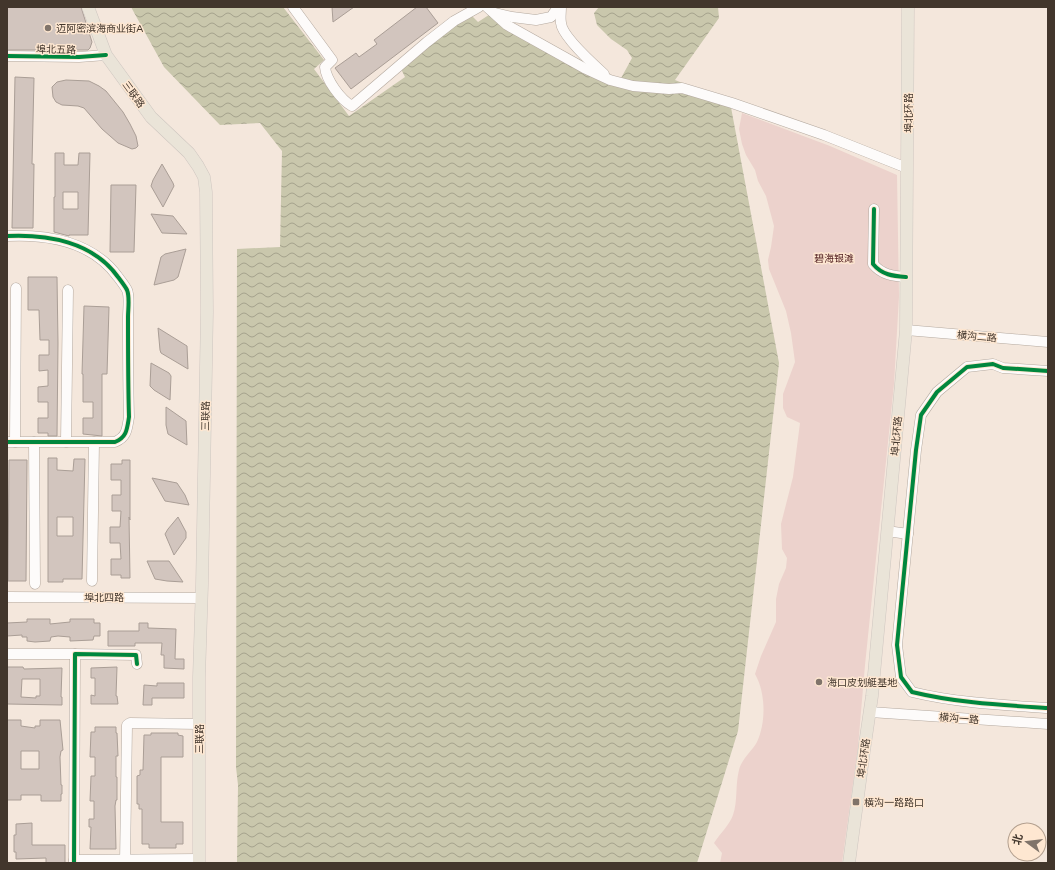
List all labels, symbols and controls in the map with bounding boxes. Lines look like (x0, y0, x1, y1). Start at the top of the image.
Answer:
marker: 迈阿密滨海商业街A (43, 23, 53, 33)
place label: 迈阿密滨海商业街A (56, 23, 143, 35)
street label: 埠北五路 (36, 44, 76, 56)
street label: 三联路 (120, 79, 147, 110)
street label: 埠北环路 (903, 93, 915, 133)
park label: 碧海银滩 (814, 253, 854, 265)
street label: 横沟二路 (956, 329, 997, 345)
street label: 三联路 (200, 401, 212, 431)
street label: 埠北环路 (889, 416, 905, 457)
street label: 埠北四路 (84, 592, 124, 604)
marker: 海口皮划艇基地 (814, 677, 824, 687)
place label: 海口皮划艇基地 (827, 677, 898, 689)
street label: 横沟一路 (939, 712, 979, 726)
street label: 三联路 (194, 724, 206, 754)
street label: 埠北环路 (855, 737, 873, 779)
marker: 横沟一路路口 (851, 797, 861, 807)
place label: 横沟一路路口 (864, 797, 924, 809)
north arrow (1007, 822, 1047, 862)
text: 北 (1010, 833, 1026, 847)

